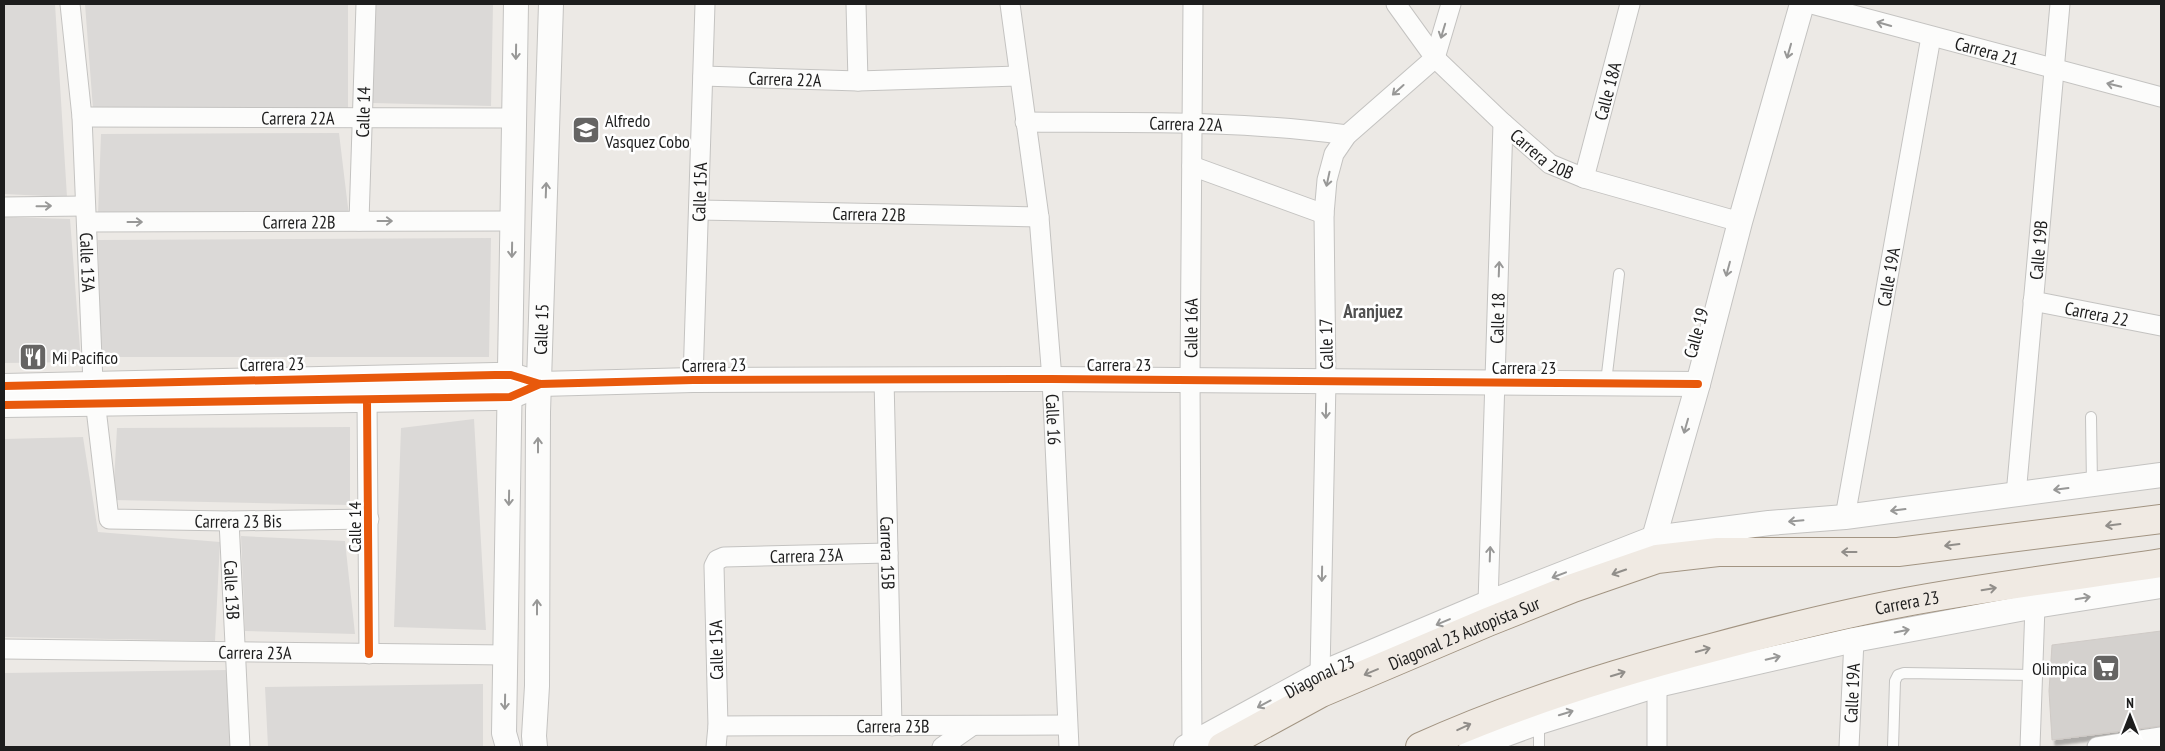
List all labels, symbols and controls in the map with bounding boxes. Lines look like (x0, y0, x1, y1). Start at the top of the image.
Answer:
one-way arrow (1877, 19, 1893, 28)
one-way arrow (1438, 22, 1447, 38)
street label: Carrera 21 (1953, 31, 2021, 70)
one-way arrow (1783, 42, 1793, 58)
one-way arrow (511, 44, 520, 60)
street label: Calle 18A (1588, 59, 1626, 123)
street label: Carrera 22A (748, 66, 822, 91)
one-way arrow (2106, 80, 2122, 89)
one-way arrow (1392, 84, 1405, 96)
street label: Calle 14 (350, 86, 375, 138)
street label: Carrera 22A (261, 106, 335, 129)
place label: Alfredo Vasquez Cobo (604, 109, 690, 153)
street label: Carrera 22A (1149, 111, 1224, 136)
school or university icon: Alfredo Vasquez Cobo (571, 115, 601, 145)
street label: Carrera 20B (1506, 123, 1577, 184)
street label: Calle 15A (687, 161, 711, 222)
one-way arrow (1323, 170, 1332, 186)
one-way arrow (541, 182, 551, 198)
street label: Carrera 22B (832, 201, 906, 226)
one-way arrow (36, 202, 52, 211)
street label: Carrera 22B (262, 210, 336, 233)
one-way arrow (377, 216, 393, 226)
one-way arrow (127, 217, 143, 227)
street label: Calle 19B (2024, 219, 2052, 281)
street label: Calle 13A (75, 232, 101, 293)
one-way arrow (507, 242, 517, 258)
street label: Calle 19A (1871, 245, 1905, 308)
one-way arrow (1723, 260, 1732, 276)
one-way arrow (1494, 261, 1503, 277)
street label: Calle 18 (1485, 292, 1509, 344)
street label: Carrera 22 (2063, 296, 2131, 331)
street label: Calle 16A (1179, 298, 1202, 358)
district label: Aranjuez (1342, 299, 1403, 323)
street label: Calle 15 (528, 303, 553, 355)
street label: Calle 19 (1678, 305, 1714, 361)
street label: Calle 17 (1314, 318, 1338, 370)
restaurant icon: Mi Pacifico (18, 342, 48, 372)
place label: Mi Pacifico (52, 346, 118, 369)
street label: Carrera 23 (239, 352, 305, 376)
street label: Carrera 23 (681, 353, 747, 377)
street label: Carrera 23 (1087, 353, 1151, 376)
street label: Carrera 23 (1492, 356, 1556, 379)
street label: Calle 16 (1041, 393, 1067, 446)
one-way arrow (1321, 402, 1331, 419)
one-way arrow (1681, 418, 1691, 434)
one-way arrow (533, 437, 543, 454)
one-way arrow (2053, 484, 2069, 494)
one-way arrow (504, 490, 513, 506)
street label: Calle 14 (343, 501, 366, 553)
one-way arrow (1891, 505, 1907, 515)
street label: Carrera 23 Bis (194, 509, 282, 533)
street label: Carrera 15B (876, 516, 900, 590)
one-way arrow (1789, 516, 1805, 525)
one-way arrow (2105, 520, 2121, 530)
one-way arrow (1944, 540, 1960, 550)
street label: Carrera 23A (770, 543, 844, 567)
one-way arrow (1485, 546, 1495, 562)
one-way arrow (1842, 547, 1858, 557)
street label: Calle 13B (219, 560, 245, 620)
one-way arrow (1317, 565, 1327, 581)
one-way arrow (1612, 568, 1628, 577)
one-way arrow (1552, 571, 1568, 580)
one-way arrow (1980, 584, 1996, 594)
street label: Carrera 23 (1873, 585, 1941, 619)
street label: Diagonal 23 Autopista Sur (1385, 591, 1543, 675)
one-way arrow (2074, 592, 2090, 602)
one-way arrow (532, 600, 542, 616)
one-way arrow (1436, 617, 1451, 627)
street label: Calle 15A (704, 620, 728, 680)
one-way arrow (1893, 625, 1909, 635)
street label: Carrera 23A (218, 640, 292, 664)
one-way arrow (1695, 645, 1711, 654)
street label: Diagonal 23 (1280, 649, 1358, 703)
one-way arrow (1765, 653, 1781, 662)
supermarket icon: Olimpica (2091, 653, 2121, 683)
place label: Olimpica (2032, 657, 2087, 680)
street label: Calle 19A (1839, 662, 1864, 723)
one-way arrow (1364, 667, 1379, 677)
one-way arrow (1609, 669, 1625, 679)
north arrow (2105, 691, 2155, 741)
one-way arrow (500, 693, 510, 709)
text: N (2126, 694, 2134, 712)
one-way arrow (1257, 700, 1272, 709)
one-way arrow (1558, 708, 1574, 718)
street label: Carrera 23B (856, 714, 930, 737)
one-way arrow (1456, 722, 1471, 731)

